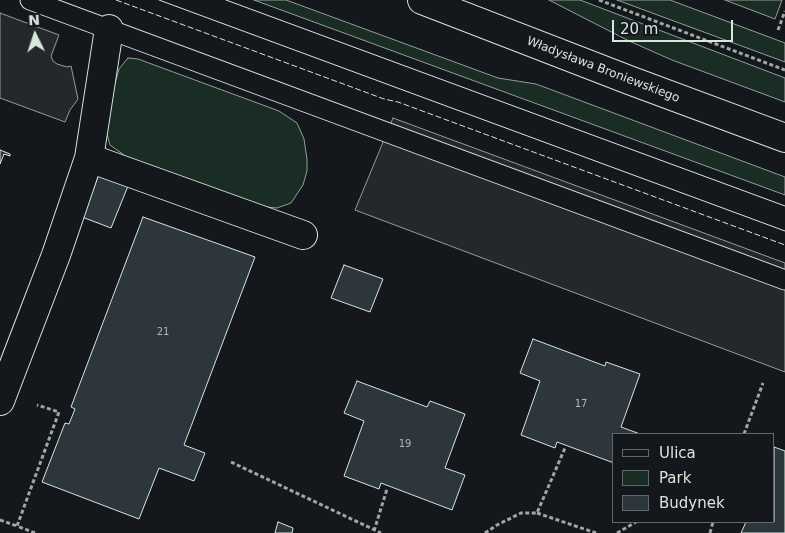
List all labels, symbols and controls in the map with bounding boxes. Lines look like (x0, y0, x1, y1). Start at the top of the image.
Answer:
north arrow (10, 10, 60, 60)
scale bar (615, 10, 736, 42)
text: N (28, 12, 40, 28)
text: 20 m (620, 20, 658, 38)
street label: Władysława Broniewskiego (525, 34, 681, 106)
house number: 21 (157, 326, 169, 338)
house number: 17 (575, 398, 587, 410)
legend (612, 433, 775, 523)
house number: 19 (399, 438, 411, 450)
text: Ulica (659, 444, 696, 462)
text: Park (659, 469, 691, 487)
text: Budynek (659, 494, 725, 512)

